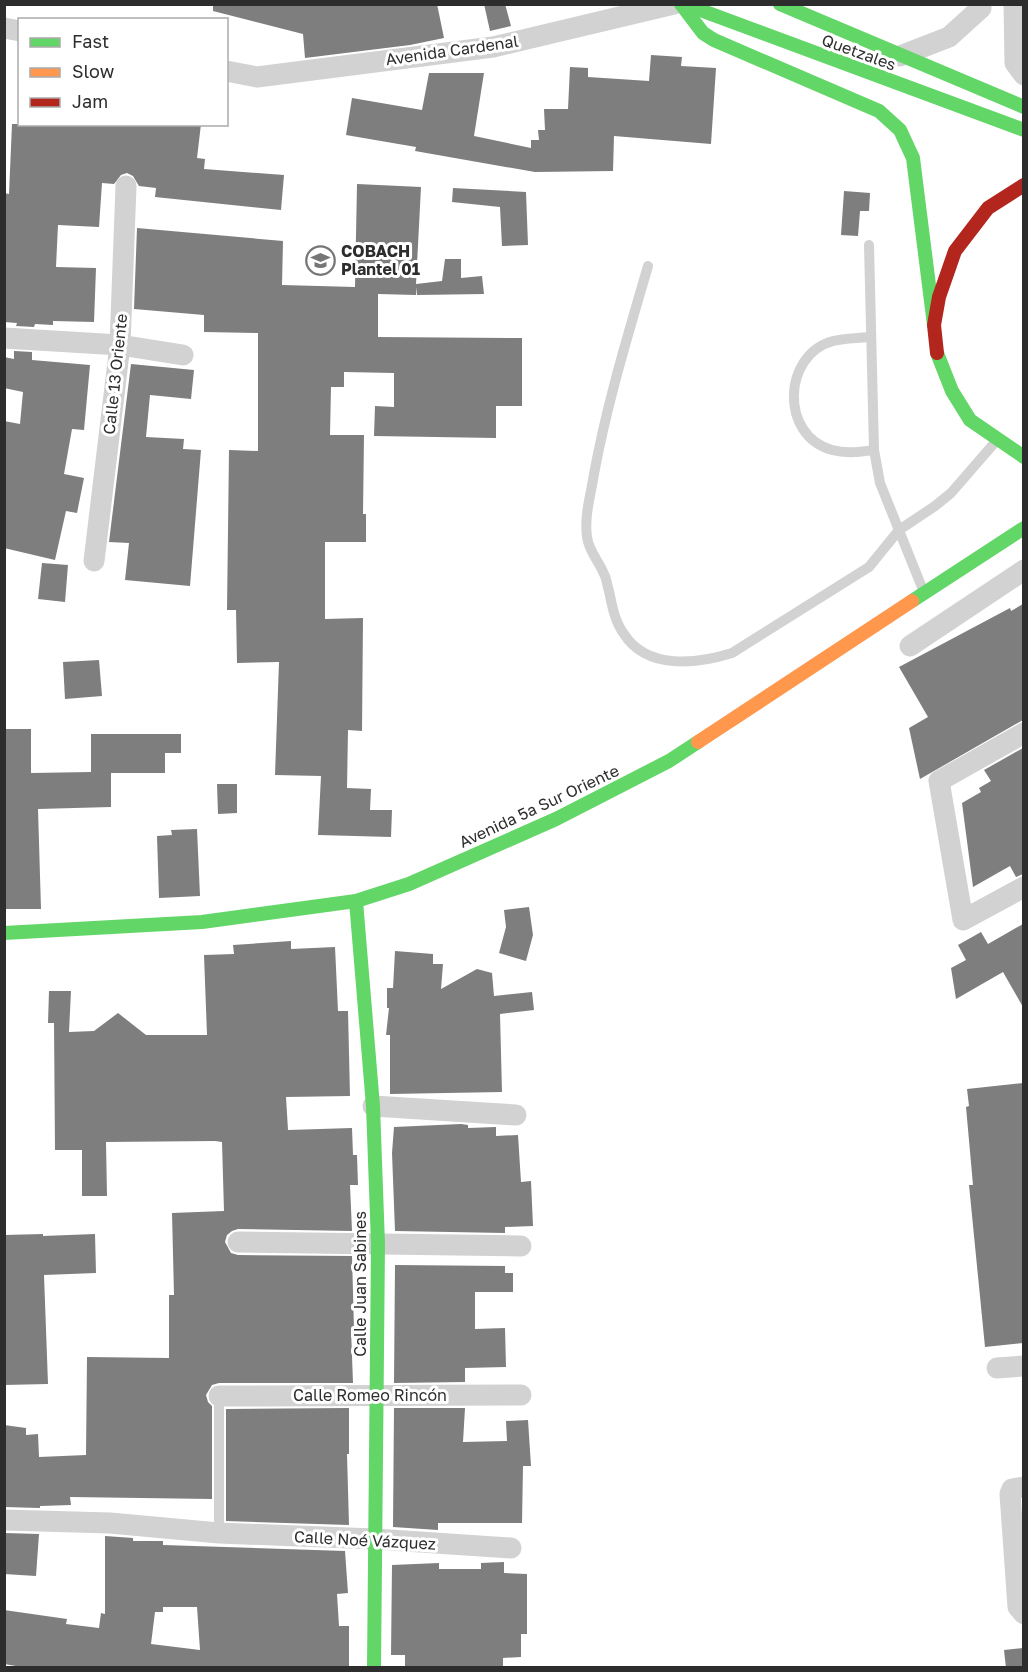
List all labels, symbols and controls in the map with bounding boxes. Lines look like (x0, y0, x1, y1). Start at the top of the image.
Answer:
legend (18, 18, 228, 126)
street label: Quetzales (819, 29, 899, 75)
text: Fast (72, 30, 109, 52)
street label: Avenida Cardenal (384, 31, 520, 69)
text: Slow (72, 60, 115, 82)
text: Jam (72, 90, 108, 112)
place label: COBACH Plantel 01 (341, 241, 420, 279)
school or university icon: COBACH Plantel 01 (304, 244, 336, 276)
street label: Calle 13 Oriente (99, 313, 131, 435)
street label: Avenida 5a Sur Oriente (456, 760, 622, 852)
street label: Calle Juan Sabines (350, 1211, 370, 1357)
street label: Calle Romeo Rincón (293, 1385, 447, 1405)
street label: Calle Noé Vázquez (293, 1526, 437, 1554)

